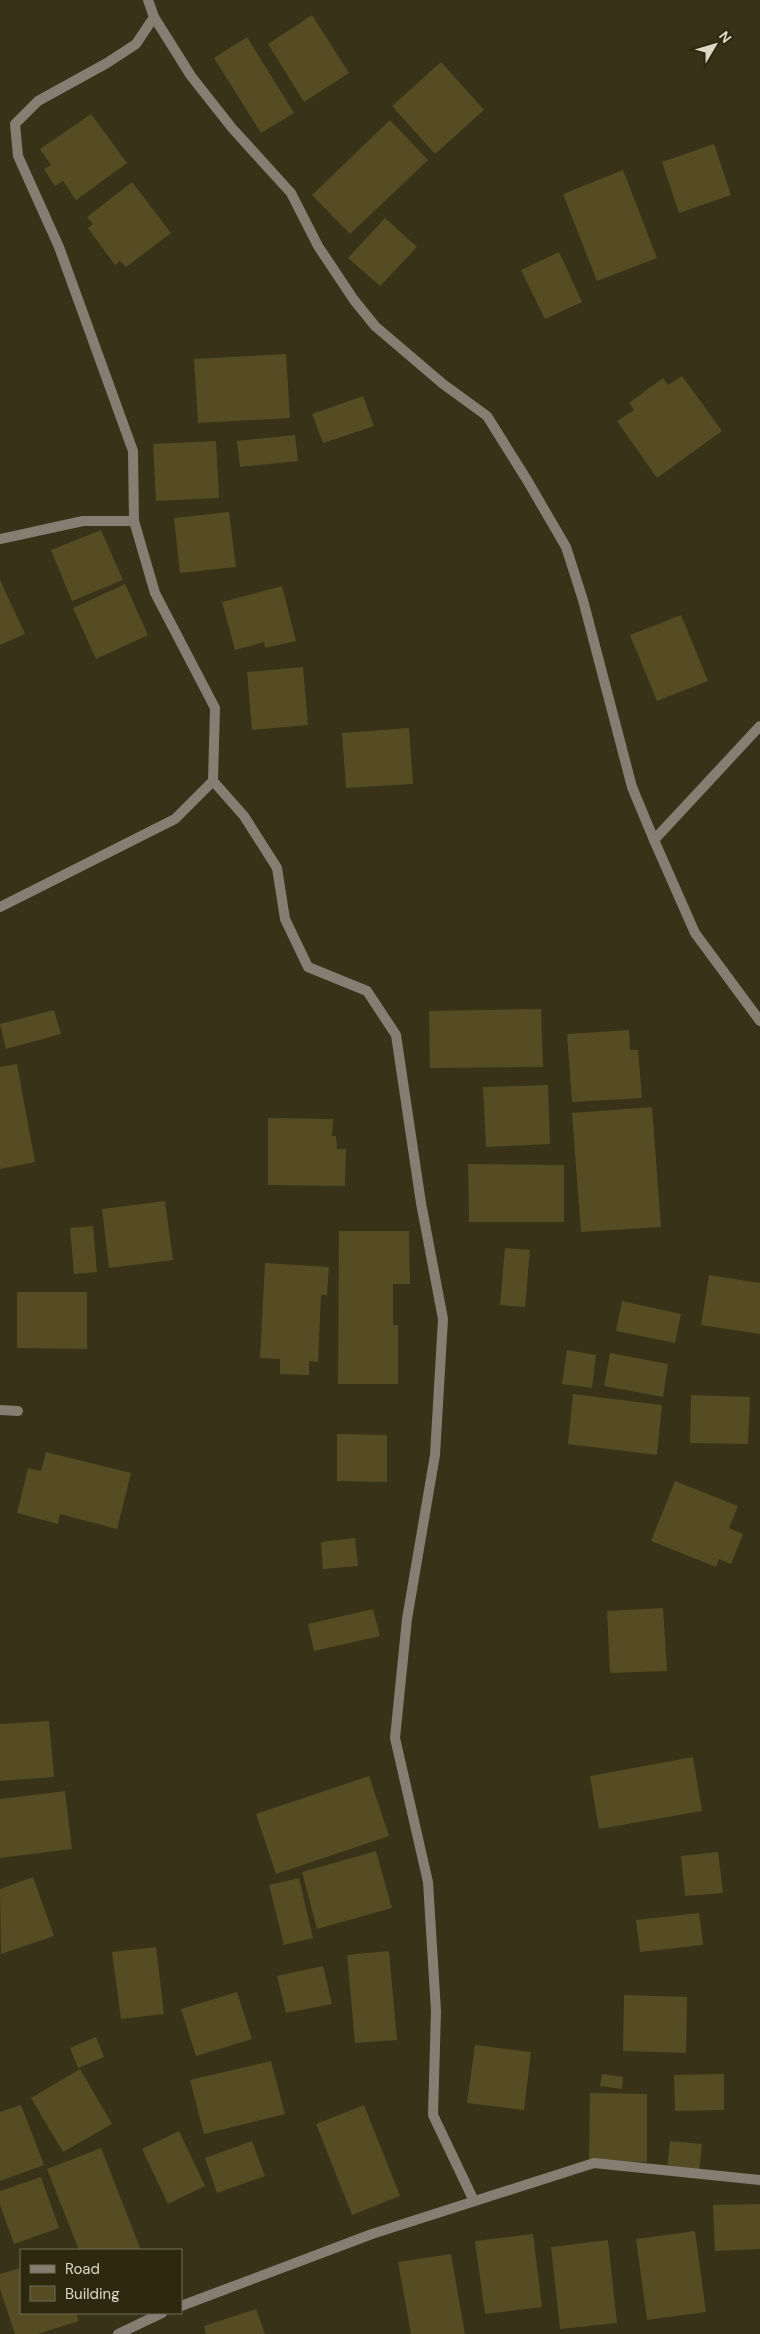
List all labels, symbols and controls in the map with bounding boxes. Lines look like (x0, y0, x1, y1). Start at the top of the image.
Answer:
north arrow (690, 20, 740, 70)
text: N (715, 27, 735, 47)
legend (20, 2249, 182, 2314)
text: Road (65, 2259, 100, 2279)
text: Building (65, 2284, 120, 2304)

